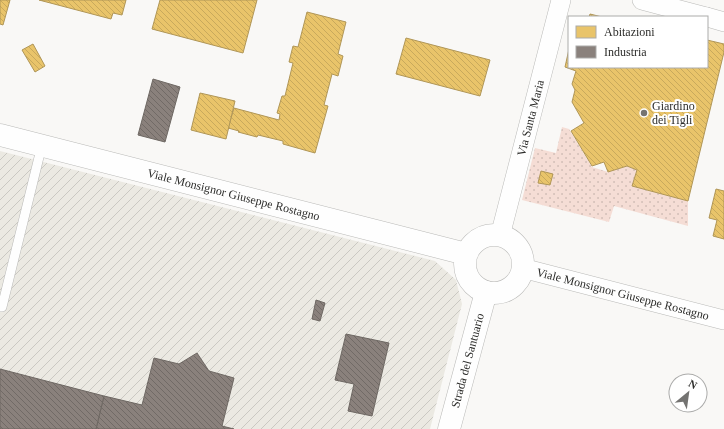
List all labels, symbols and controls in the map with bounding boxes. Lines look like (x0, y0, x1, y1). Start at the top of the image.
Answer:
legend (568, 16, 708, 68)
text: Abitazioni (604, 25, 655, 39)
text: Industria (604, 45, 647, 59)
street label: Via Santa Maria (514, 78, 547, 157)
place label: Giardino dei Tigli (652, 99, 695, 127)
marker: Giardino dei Tigli (639, 108, 649, 118)
street label: Viale Monsignor Giuseppe Rostagno (146, 166, 321, 223)
street label: Viale Monsignor Giuseppe Rostagno (535, 265, 711, 323)
street label: Strada del Santuario (448, 312, 487, 409)
north arrow (668, 373, 708, 413)
text: N (686, 377, 699, 391)

